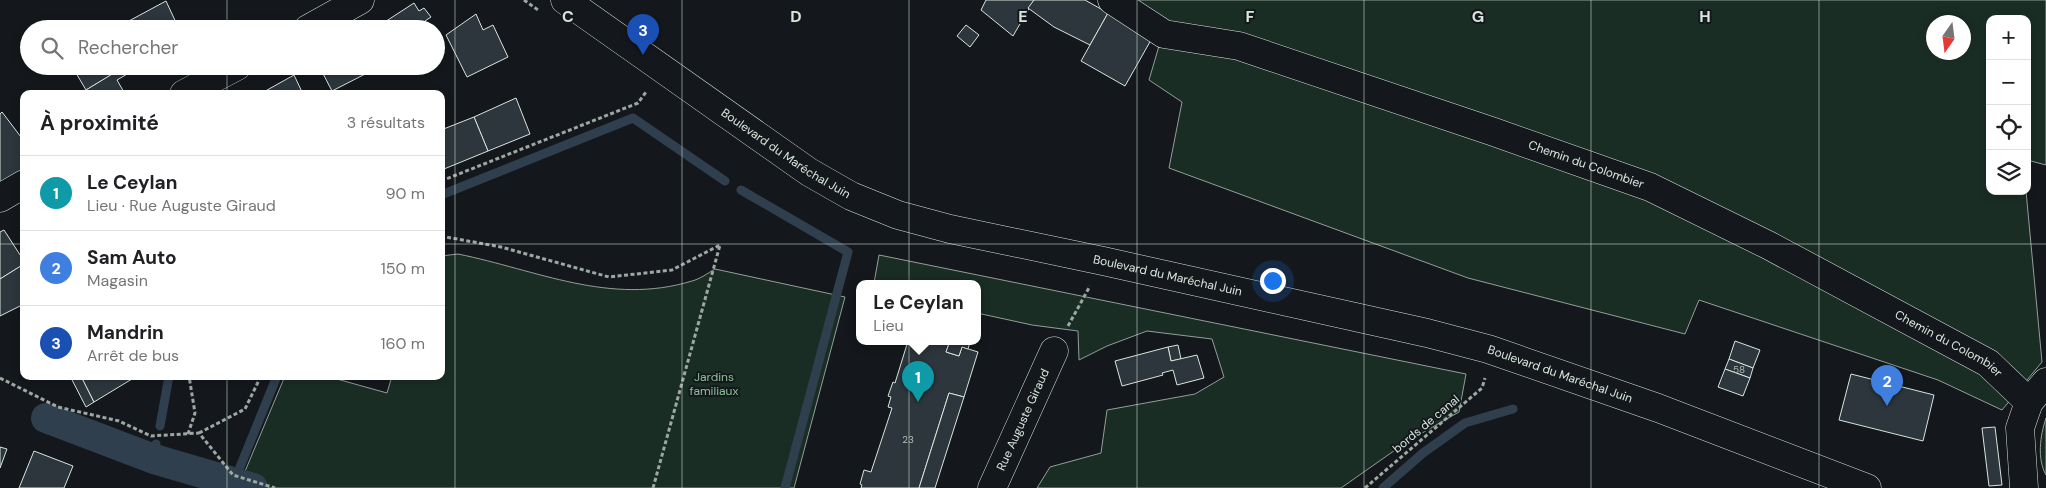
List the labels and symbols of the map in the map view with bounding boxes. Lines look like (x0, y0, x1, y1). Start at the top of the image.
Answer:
text: C (562, 6, 574, 27)
text: D (790, 6, 802, 27)
text: E (1018, 6, 1028, 27)
text: F (1246, 6, 1255, 27)
text: G (1472, 6, 1484, 27)
text: H (1699, 6, 1711, 27)
pin: 3 (627, 14, 659, 55)
north arrow (1926, 15, 1971, 60)
street label: Boulevard du Maréchal Juin (718, 105, 854, 202)
street label: Chemin du Colombier (1526, 137, 1647, 192)
street label: Boulevard du Maréchal Juin (1092, 251, 1244, 300)
your location (1260, 268, 1286, 294)
street label: Chemin du Colombier (1892, 307, 2006, 381)
street label: Boulevard du Maréchal Juin (1486, 341, 1635, 407)
pin: 1 (902, 361, 934, 402)
house number: 58 (1733, 363, 1745, 376)
pin: 2 (1871, 365, 1903, 406)
street label: Rue Auguste Giraud (993, 366, 1053, 473)
park label: Jardins familiaux (690, 369, 738, 399)
street label: bords de canal (1389, 391, 1463, 457)
house number: 23 (902, 433, 914, 446)

